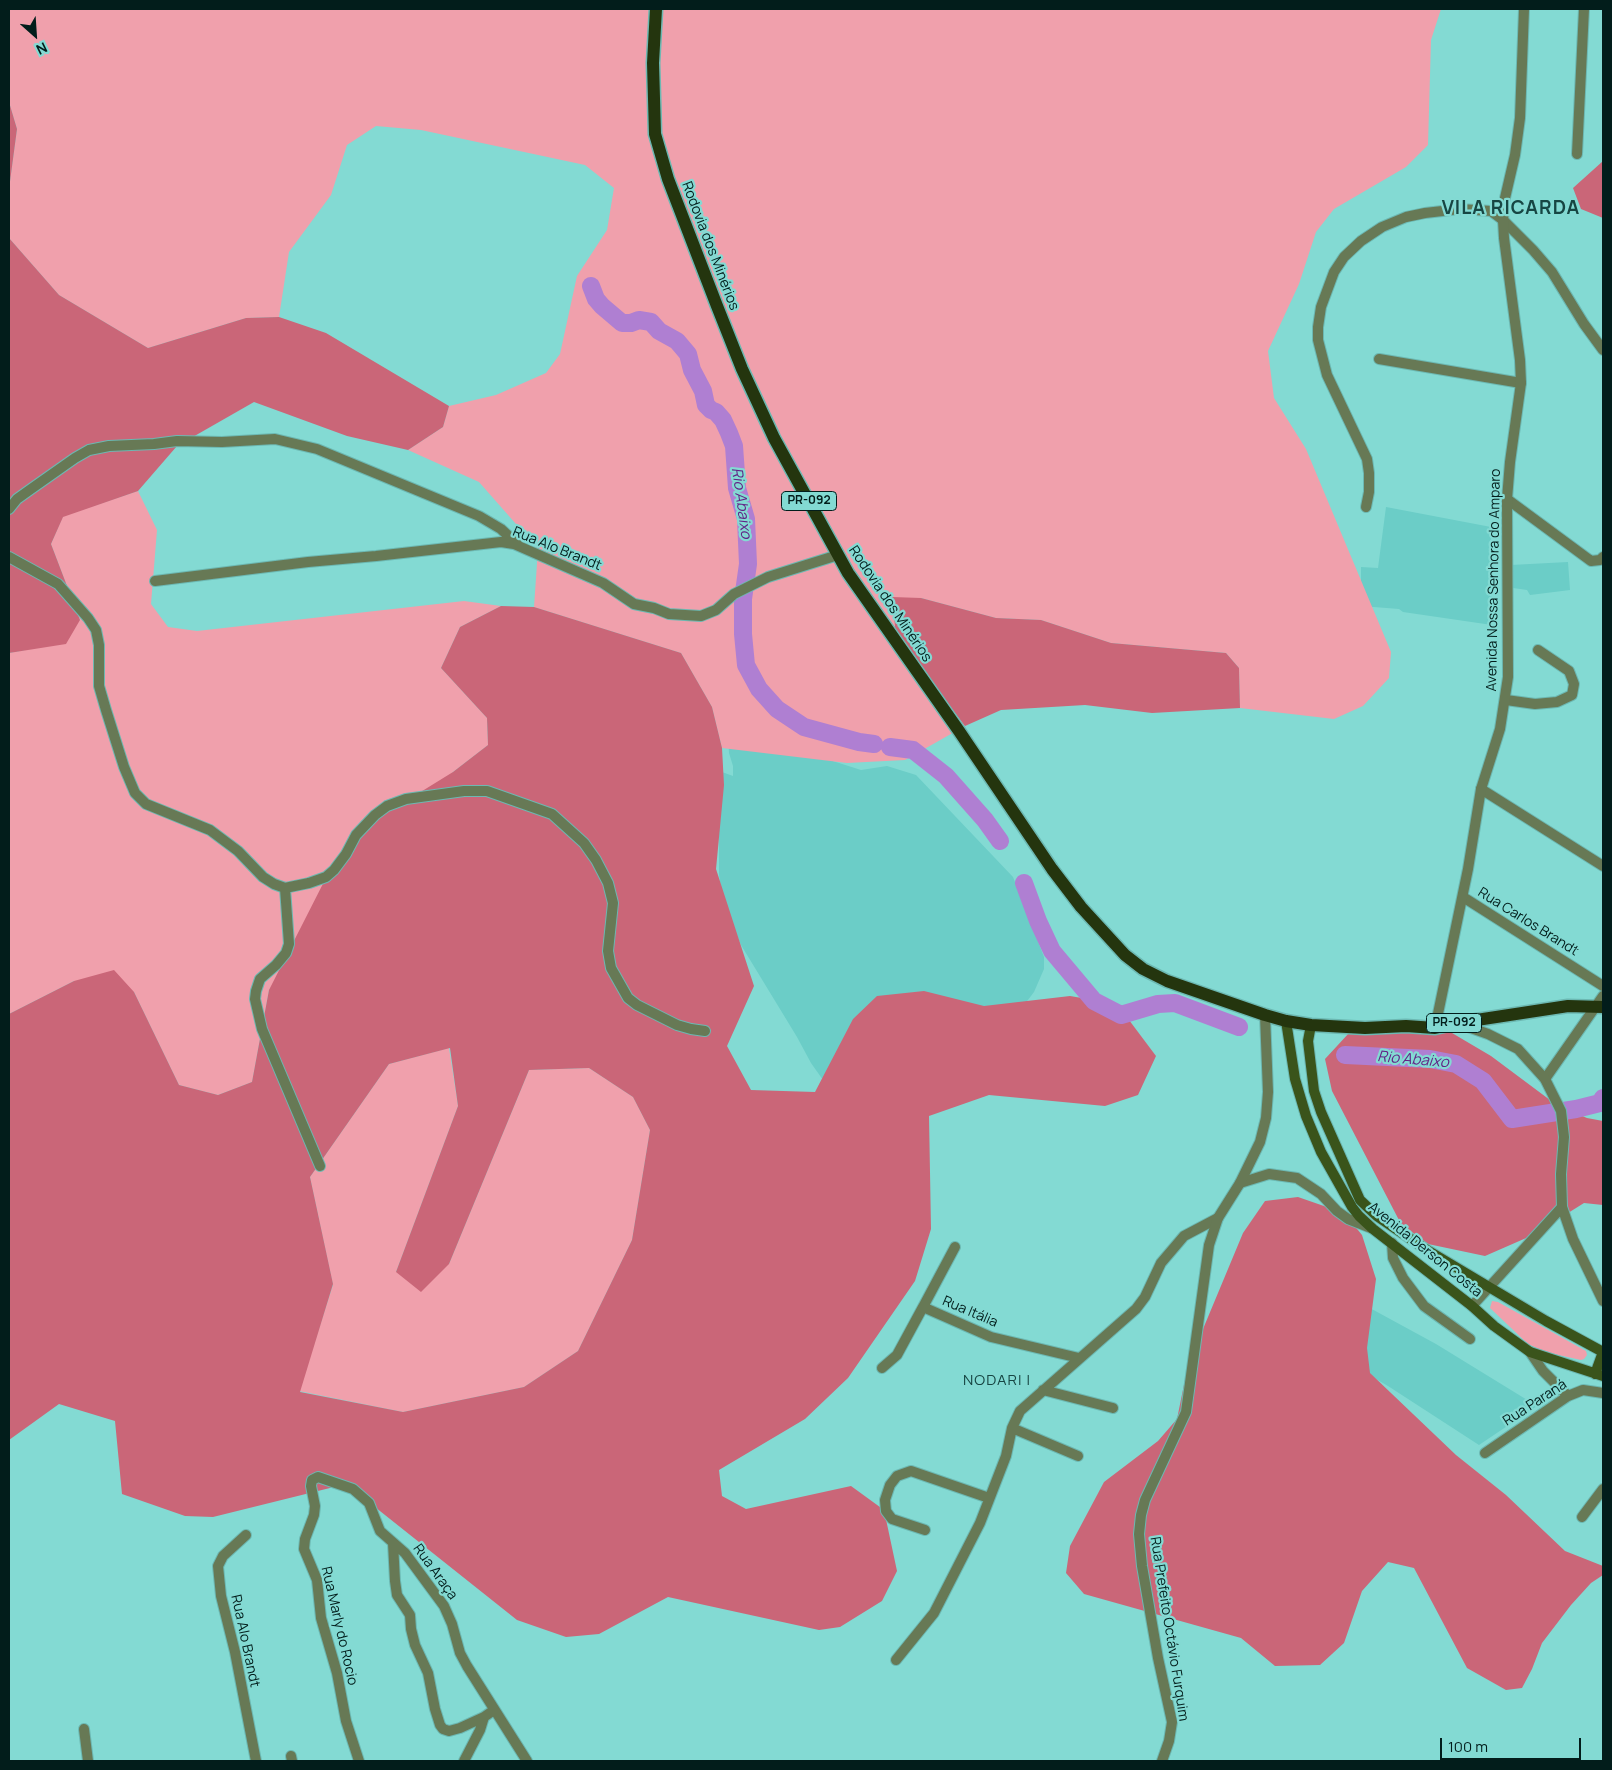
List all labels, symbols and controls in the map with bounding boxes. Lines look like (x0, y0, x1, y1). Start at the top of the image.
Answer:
north arrow (10, 10, 60, 60)
text: N (33, 38, 50, 60)
street label: Rodovia dos Minérios (678, 179, 742, 313)
district label: VILA RICARDA (1440, 198, 1582, 220)
water label: Rio Abaixo (727, 466, 755, 540)
street label: Avenida Nossa Senhora do Amparo (1484, 468, 1504, 692)
road number: PR-092 (782, 492, 836, 511)
street label: Rua Alo Brandt (510, 524, 604, 574)
street label: Rodovia dos Minérios (845, 543, 935, 665)
street label: Rua Carlos Brandt (1475, 884, 1581, 960)
road number: PR-092 (1426, 1014, 1482, 1032)
water label: Rio Abaixo (1377, 1048, 1449, 1072)
street label: Avenida Derson Costa (1365, 1199, 1485, 1301)
street label: Rua Itália (940, 1293, 1000, 1331)
district label: NODARI I (962, 1372, 1032, 1390)
street label: Rua Paraná (1500, 1376, 1570, 1430)
street label: Rua Prefeito Octávio Furquim (1146, 1536, 1192, 1722)
street label: Rua Araça (409, 1541, 461, 1603)
street label: Rua Marly do Rocio (317, 1565, 361, 1687)
street label: Rua Alo Brandt (227, 1593, 263, 1689)
scale bar (1442, 1728, 1583, 1760)
text: 100 m (1448, 1736, 1488, 1757)

